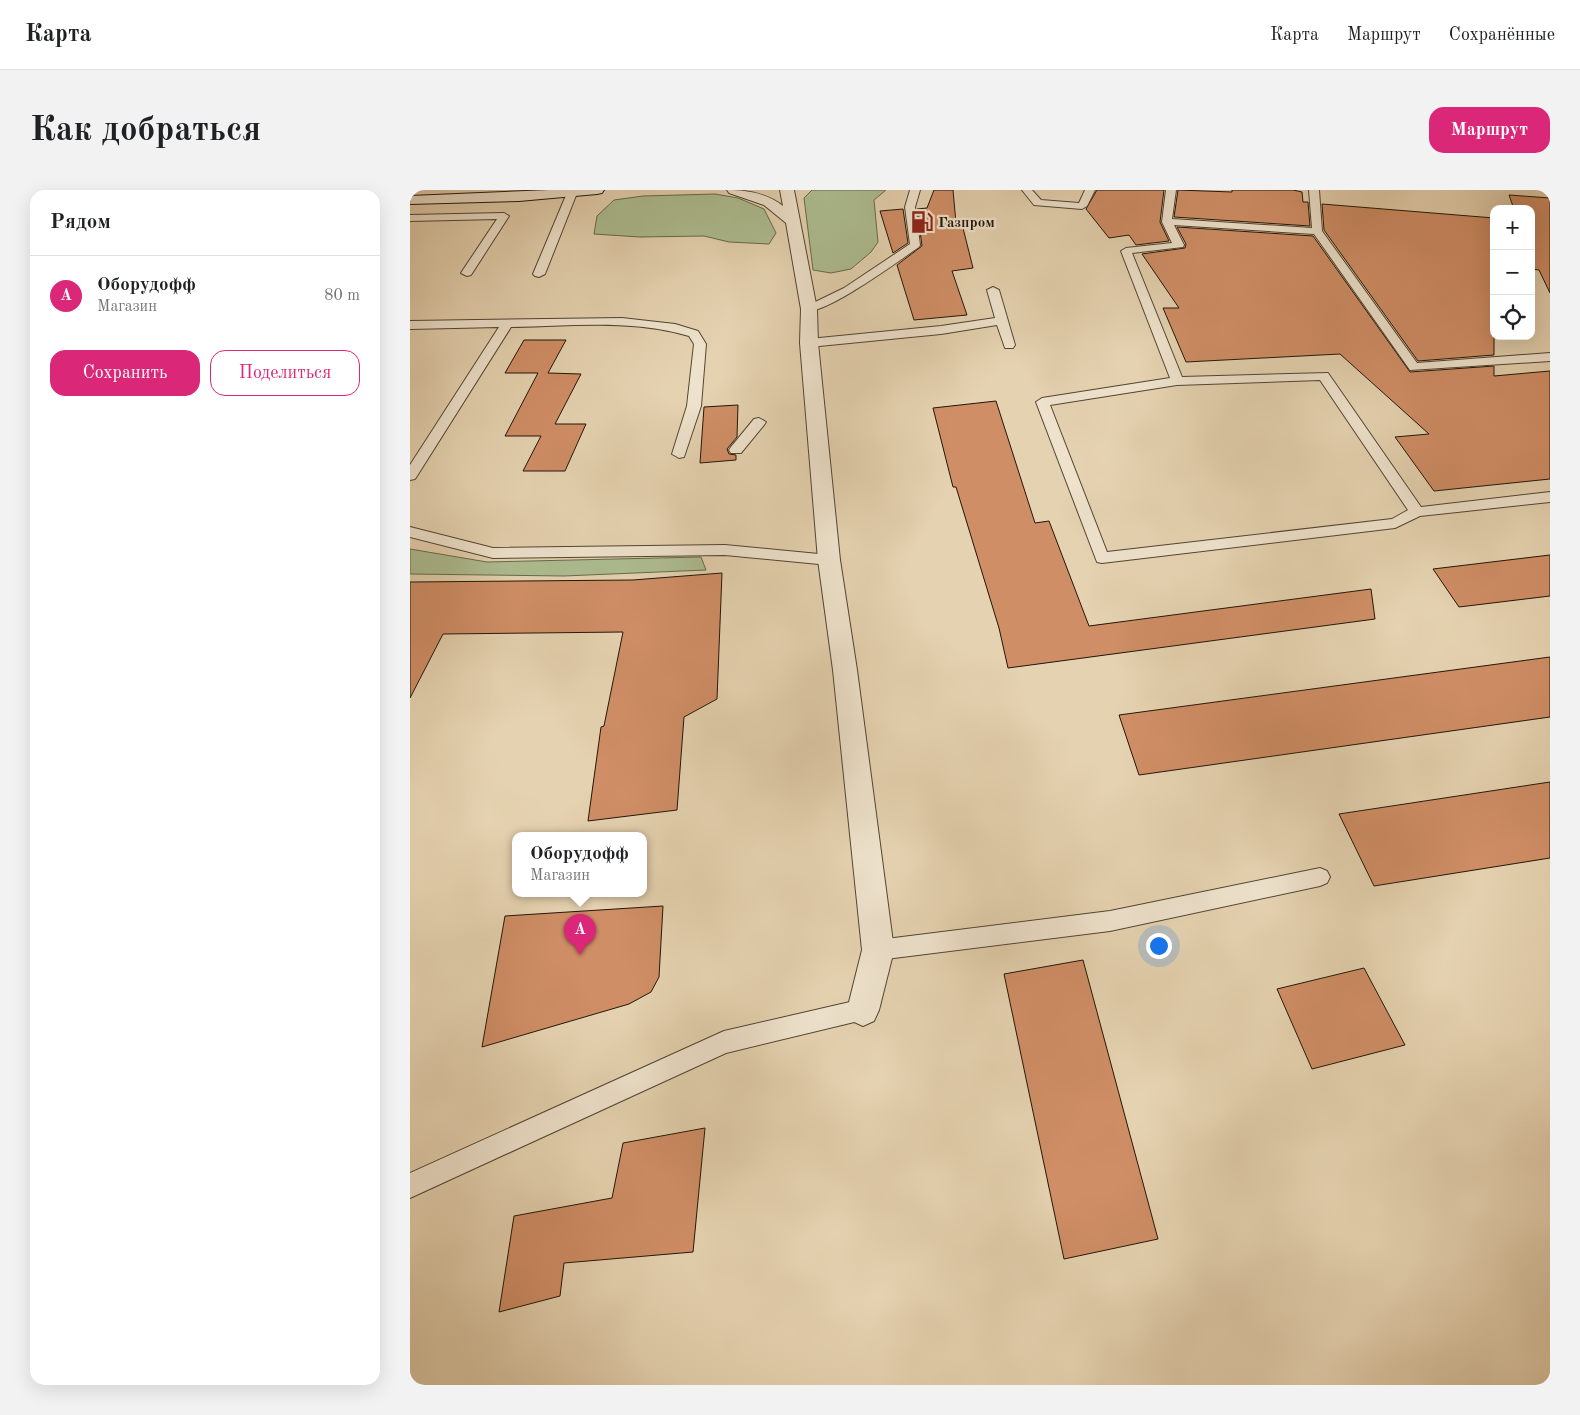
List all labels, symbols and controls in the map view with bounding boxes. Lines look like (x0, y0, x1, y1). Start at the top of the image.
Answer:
text: Карта (25, 23, 92, 47)
text: Карта (1270, 26, 1319, 44)
text: Маршрут (1347, 26, 1421, 44)
text: Сохранённые (1449, 26, 1555, 44)
button: Маршрут (1429, 107, 1550, 153)
text: Как добраться (30, 113, 261, 148)
map controls (1490, 205, 1535, 340)
button: + (1490, 205, 1535, 250)
fuel station icon: Газпром (909, 209, 935, 235)
text: Рядом (50, 212, 111, 233)
place label: Газпром (938, 216, 995, 231)
button: − (1490, 250, 1535, 295)
text: Оборудофф (97, 276, 196, 295)
text: A (60, 288, 72, 304)
text: 80 m (324, 288, 360, 304)
button: locate (1490, 295, 1535, 340)
text: Магазин (97, 299, 157, 315)
button: Сохранить (50, 350, 200, 396)
button: Поделиться (210, 350, 360, 396)
popup (512, 832, 647, 897)
text: Оборудофф (530, 845, 629, 864)
text: Магазин (530, 868, 590, 884)
pin: A (564, 914, 596, 955)
your location (1146, 933, 1172, 959)

